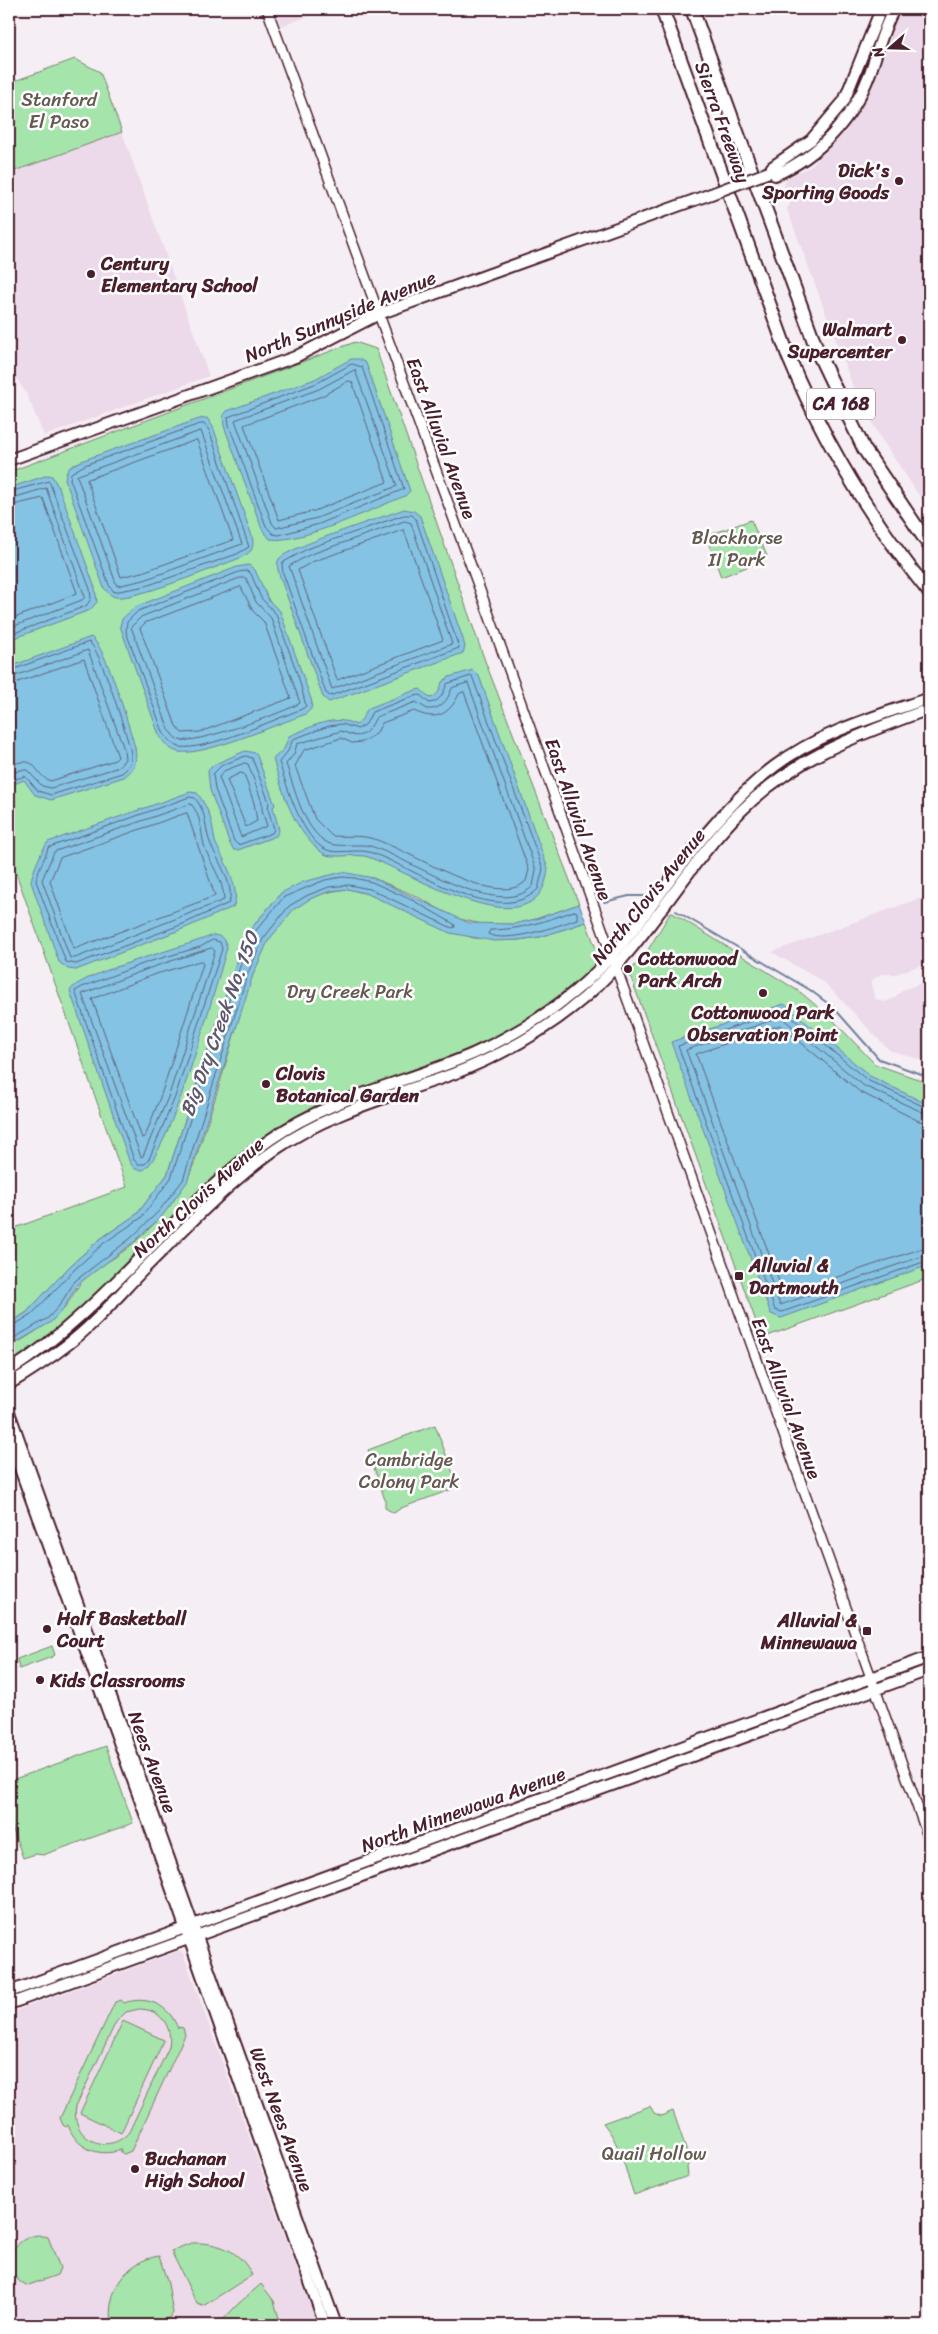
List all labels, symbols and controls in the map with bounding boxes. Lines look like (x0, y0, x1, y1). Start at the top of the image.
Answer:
north arrow (866, 22, 916, 72)
text: N (865, 43, 892, 62)
street label: Sierra Freeway (685, 57, 760, 188)
park label: Stanford El Paso (21, 83, 98, 138)
place label: Dick's Sporting Goods (761, 154, 890, 209)
marker: Dick's Sporting Goods (893, 175, 905, 187)
place label: Century Elementary School (100, 247, 258, 302)
street label: North Sunnyside Avenue (239, 261, 442, 372)
marker: Century Elementary School (85, 268, 97, 280)
place label: Walmart Supercenter (787, 313, 893, 368)
marker: Walmart Supercenter (896, 334, 908, 346)
street label: East Alluvial Avenue (397, 353, 486, 524)
road number: CA 168 (807, 388, 875, 419)
park label: Blackhorse II Park (692, 521, 782, 576)
street label: East Alluvial Avenue (535, 733, 622, 905)
street label: North Clovis Avenue (583, 820, 714, 972)
water label: Big Dry Creek No. 150 (170, 925, 270, 1121)
place label: Cottonwood Park Arch (637, 942, 739, 997)
marker: Cottonwood Park Arch (622, 963, 634, 975)
park label: Dry Creek Park (287, 975, 413, 1008)
marker: Cottonwood Park Observation Point (757, 987, 769, 999)
place label: Cottonwood Park Observation Point (688, 996, 839, 1051)
place label: Clovis Botanical Garden (275, 1057, 420, 1112)
marker: Clovis Botanical Garden (260, 1078, 272, 1090)
street label: North Clovis Avenue (125, 1129, 272, 1266)
place label: Alluvial & Dartmouth (748, 1249, 839, 1304)
marker: Alluvial & Dartmouth (733, 1270, 745, 1282)
street label: East Alluvial Avenue (742, 1313, 831, 1484)
park label: Cambridge Colony Park (359, 1443, 459, 1498)
place label: Half Basketball Court (56, 1602, 188, 1657)
place label: Alluvial & Minnewawa (760, 1604, 857, 1659)
marker: Half Basketball Court (41, 1623, 53, 1635)
marker: Alluvial & Minnewawa (861, 1625, 873, 1637)
place label: Kids Classrooms (49, 1664, 186, 1697)
marker: Kids Classrooms (34, 1674, 46, 1686)
street label: Nees Avenue (119, 1706, 186, 1818)
street label: North Minnewawa Avenue (356, 1757, 570, 1862)
street label: West Nees Avenue (240, 2042, 323, 2196)
park label: Quail Hollow (602, 2137, 707, 2170)
place label: Buchanan High School (144, 2142, 246, 2197)
marker: Buchanan High School (129, 2163, 141, 2175)

